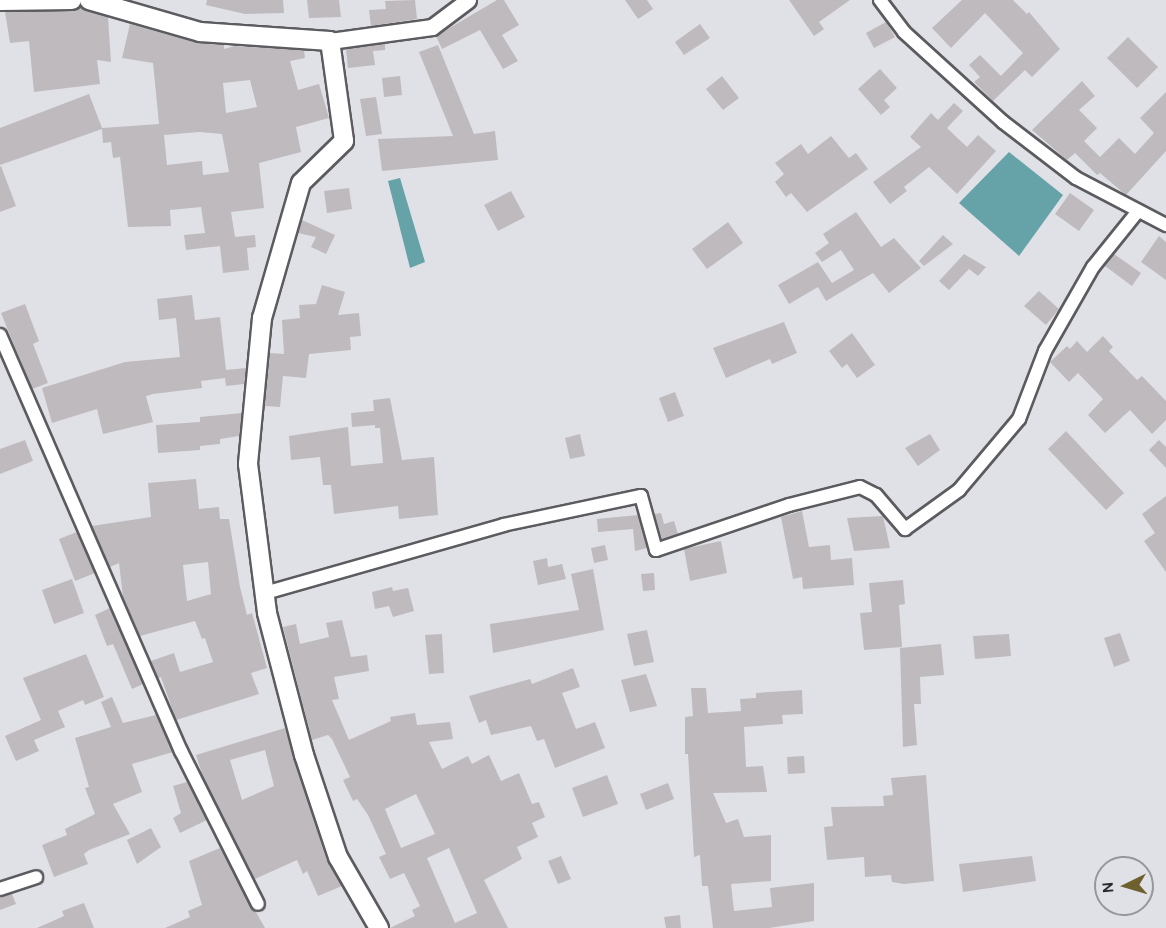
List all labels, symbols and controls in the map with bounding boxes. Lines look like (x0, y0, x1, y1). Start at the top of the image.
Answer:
north arrow (1094, 856, 1154, 916)
text: N (1098, 881, 1118, 894)

